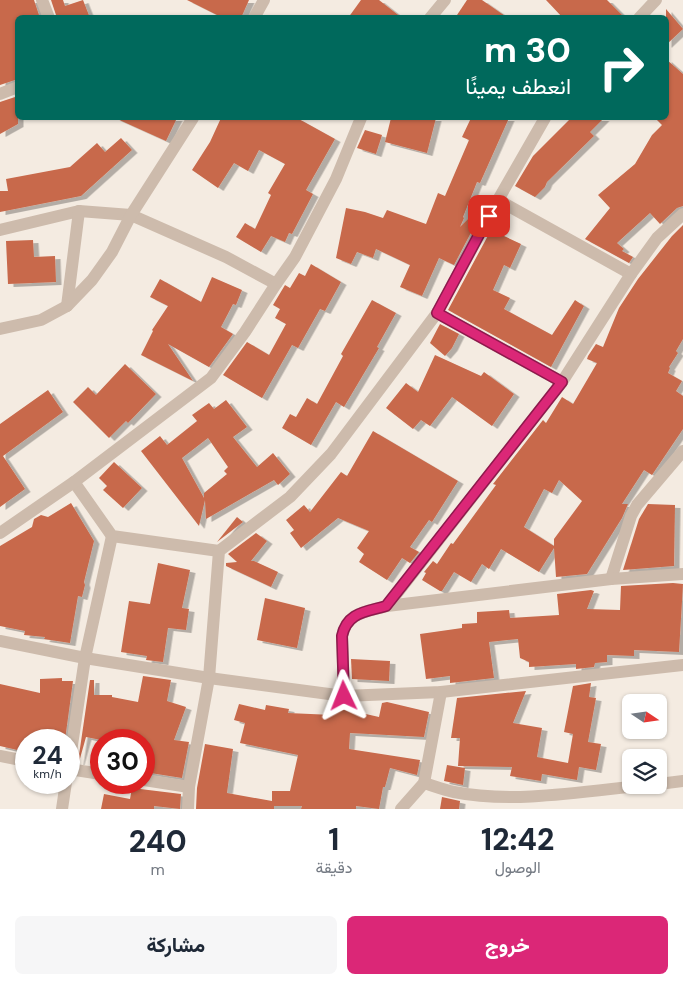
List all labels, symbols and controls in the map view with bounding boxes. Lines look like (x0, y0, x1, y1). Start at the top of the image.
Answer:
text: 30 m (484, 27, 571, 73)
icon: right (589, 35, 654, 100)
text: انعطف يمينًا (465, 72, 571, 101)
pin (468, 195, 510, 237)
icon: arrive (475, 202, 503, 230)
position arrow (317, 669, 369, 721)
north arrow (622, 694, 668, 739)
map controls (622, 694, 667, 794)
speed limit sign: 30 (90, 729, 155, 794)
text: 24 (32, 739, 63, 772)
button: layers (622, 749, 667, 794)
text: km/h (33, 766, 62, 782)
text: 1 (328, 820, 339, 859)
text: 12:42 (481, 820, 554, 859)
text: 240 (129, 822, 187, 861)
text: دقيقة (315, 857, 352, 878)
text: الوصول (495, 857, 541, 878)
text: m (151, 859, 165, 880)
button: مشاركة (15, 916, 337, 974)
button: خروج (347, 916, 668, 974)

